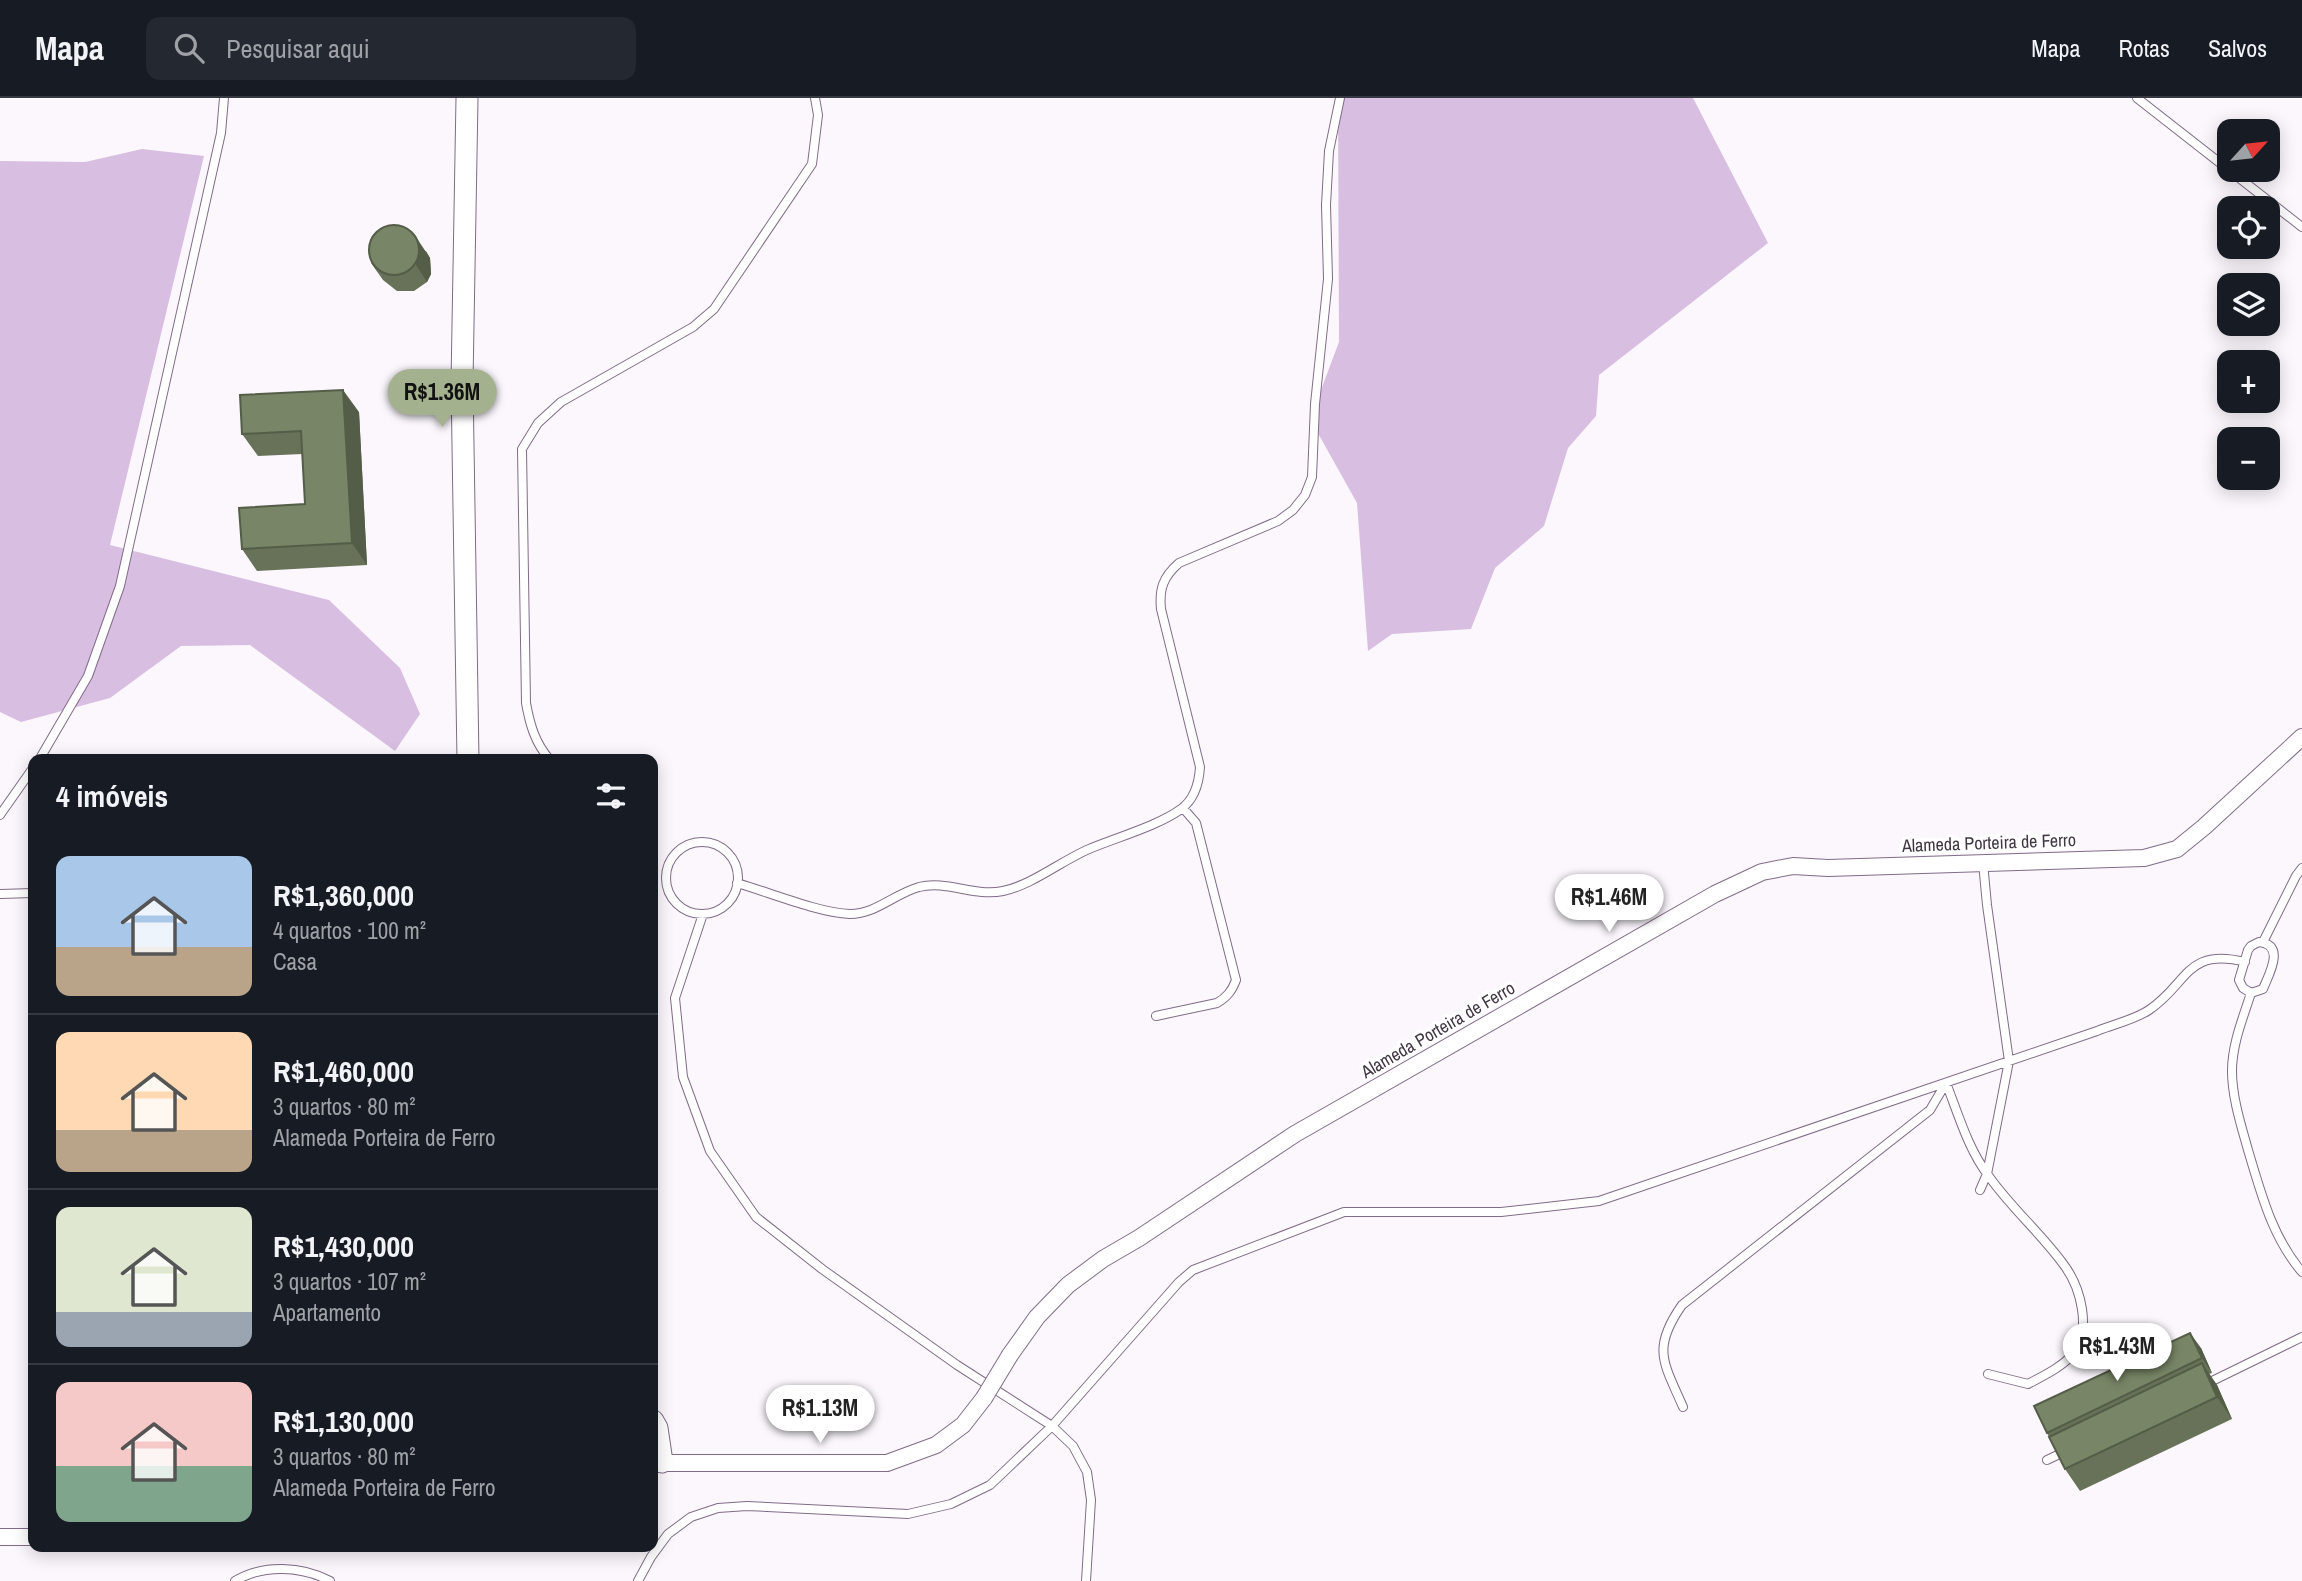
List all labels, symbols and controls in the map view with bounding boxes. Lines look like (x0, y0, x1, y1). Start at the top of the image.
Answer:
search box (146, 17, 636, 80)
text: Mapa (35, 26, 104, 70)
icon: search (170, 29, 208, 67)
text: Pesquisar aqui (226, 31, 370, 66)
text: Mapa (2031, 32, 2081, 64)
text: Rotas (2119, 32, 2170, 64)
text: Salvos (2208, 32, 2267, 64)
north arrow (2217, 119, 2280, 182)
map controls (2217, 119, 2280, 490)
button: locate (2217, 196, 2280, 259)
button: layers (2217, 273, 2280, 336)
button: + (2217, 350, 2280, 413)
pin: R$1.36M (377, 370, 507, 429)
text: R$1.36M (404, 376, 480, 407)
button: − (2217, 427, 2280, 490)
text: 4 imóveis (56, 776, 168, 816)
icon: filters (592, 777, 630, 815)
street label: Alameda Porteira de Ferro (1901, 827, 2076, 858)
pin: R$1.46M (1544, 874, 1674, 934)
text: R$1,360,000 (273, 875, 414, 915)
text: R$1.46M (1571, 881, 1647, 912)
icon: home (112, 884, 196, 968)
text: 4 quartos · 100 m² (273, 915, 426, 946)
text: Casa (273, 946, 317, 977)
street label: Alameda Porteira de Ferro (1355, 975, 1519, 1084)
text: R$1,460,000 (273, 1051, 414, 1091)
icon: home (112, 1060, 196, 1144)
text: 3 quartos · 80 m² (273, 1091, 416, 1122)
text: Alameda Porteira de Ferro (273, 1122, 495, 1153)
text: R$1,430,000 (273, 1226, 414, 1266)
icon: home (112, 1235, 196, 1319)
text: 3 quartos · 107 m² (273, 1266, 426, 1297)
text: Apartamento (273, 1297, 381, 1328)
pin: R$1.43M (2052, 1324, 2182, 1383)
text: R$1.43M (2079, 1330, 2155, 1361)
pin: R$1.13M (755, 1386, 885, 1445)
text: R$1.13M (782, 1392, 858, 1423)
text: R$1,130,000 (273, 1401, 414, 1441)
icon: home (112, 1410, 196, 1494)
text: 3 quartos · 80 m² (273, 1441, 416, 1472)
text: Alameda Porteira de Ferro (273, 1472, 495, 1503)

